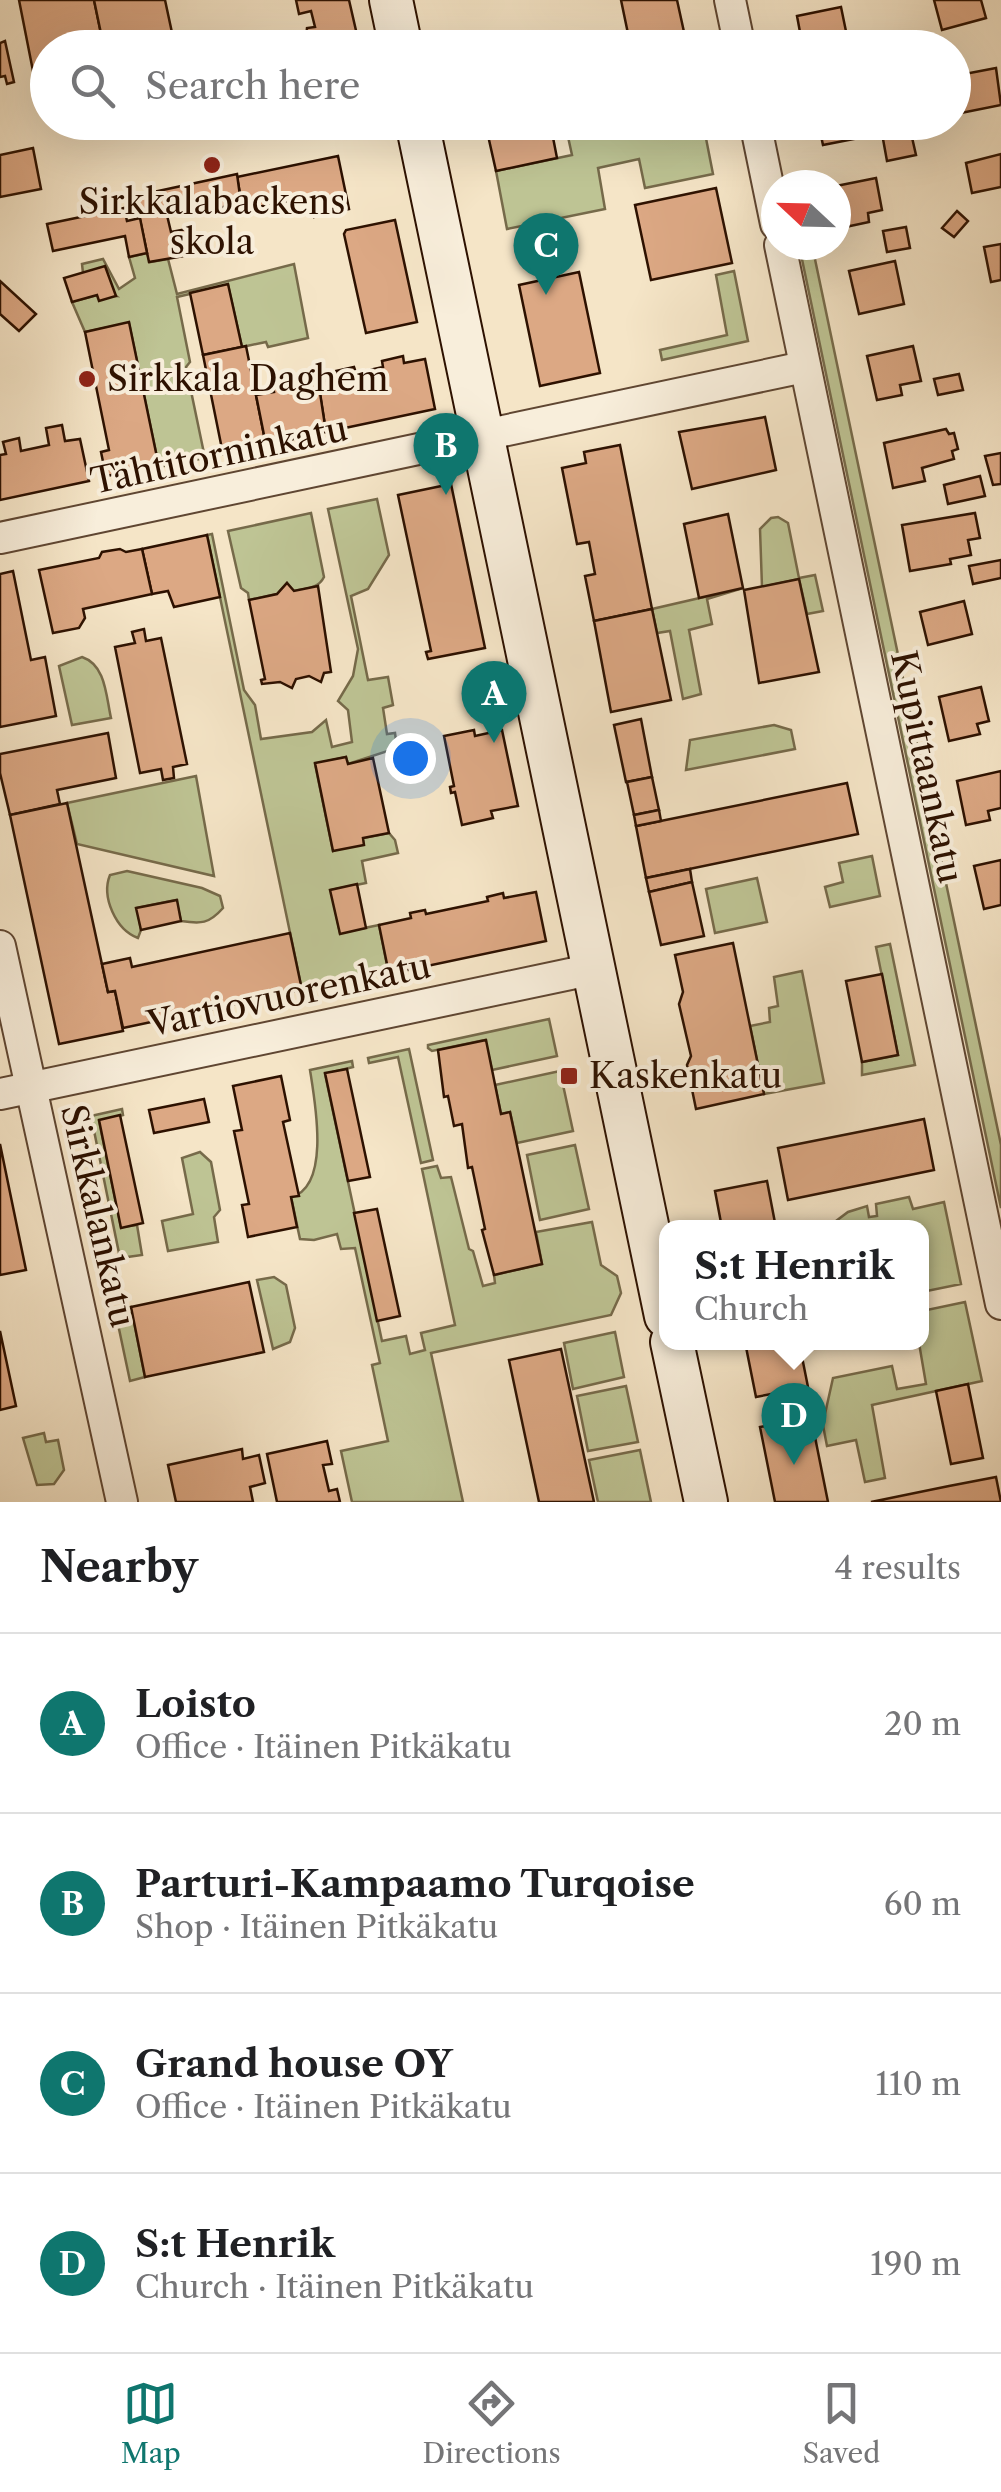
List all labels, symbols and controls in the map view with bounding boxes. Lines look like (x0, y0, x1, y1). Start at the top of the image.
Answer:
search box (30, 30, 971, 140)
icon: search (65, 58, 120, 113)
text: Search here (145, 62, 360, 109)
marker: Sirkkalabackens skola (201, 154, 223, 176)
north arrow (761, 170, 851, 260)
place label: Sirkkalabackens skola (79, 180, 346, 263)
pin: C (514, 212, 578, 295)
place label: Sirkkala Daghem (107, 357, 389, 400)
marker: Sirkkala Daghem (76, 368, 98, 390)
street label: Tähtitorninkatu (87, 406, 351, 503)
pin: B (414, 412, 478, 495)
street label: Kupittaankatu (882, 647, 973, 887)
pin: A (462, 660, 526, 743)
your location (385, 733, 436, 784)
street label: Vartiovuorenkatu (142, 944, 434, 1046)
place label: Kaskenkatu (589, 1054, 782, 1097)
marker: Kaskenkatu (558, 1065, 580, 1087)
street label: Sirkkalankatu (52, 1100, 145, 1331)
popup (659, 1220, 929, 1350)
text: S:t Henrik (694, 1242, 894, 1289)
text: Church (694, 1289, 808, 1328)
pin: D (762, 1382, 826, 1465)
text: Nearby (40, 1541, 198, 1593)
text: 4 results (835, 1548, 961, 1587)
text: Loisto (135, 1680, 256, 1727)
text: A (60, 1704, 85, 1743)
text: 20 m (884, 1704, 961, 1743)
text: Office · Itäinen Pitkäkatu (135, 1727, 512, 1766)
text: Parturi-Kampaamo Turqoise (135, 1860, 695, 1907)
text: B (61, 1884, 84, 1923)
text: 60 m (884, 1884, 961, 1923)
text: Shop · Itäinen Pitkäkatu (135, 1907, 498, 1946)
text: Grand house OY (135, 2040, 453, 2087)
text: C (60, 2064, 85, 2103)
text: 110 m (875, 2064, 961, 2103)
text: Office · Itäinen Pitkäkatu (135, 2087, 512, 2126)
text: S:t Henrik (135, 2220, 335, 2267)
text: D (59, 2244, 86, 2283)
text: 190 m (870, 2244, 961, 2283)
text: Church · Itäinen Pitkäkatu (135, 2267, 534, 2306)
tab: Map (121, 2376, 181, 2470)
tab: Directions (422, 2376, 561, 2470)
tab: Saved (802, 2376, 880, 2470)

